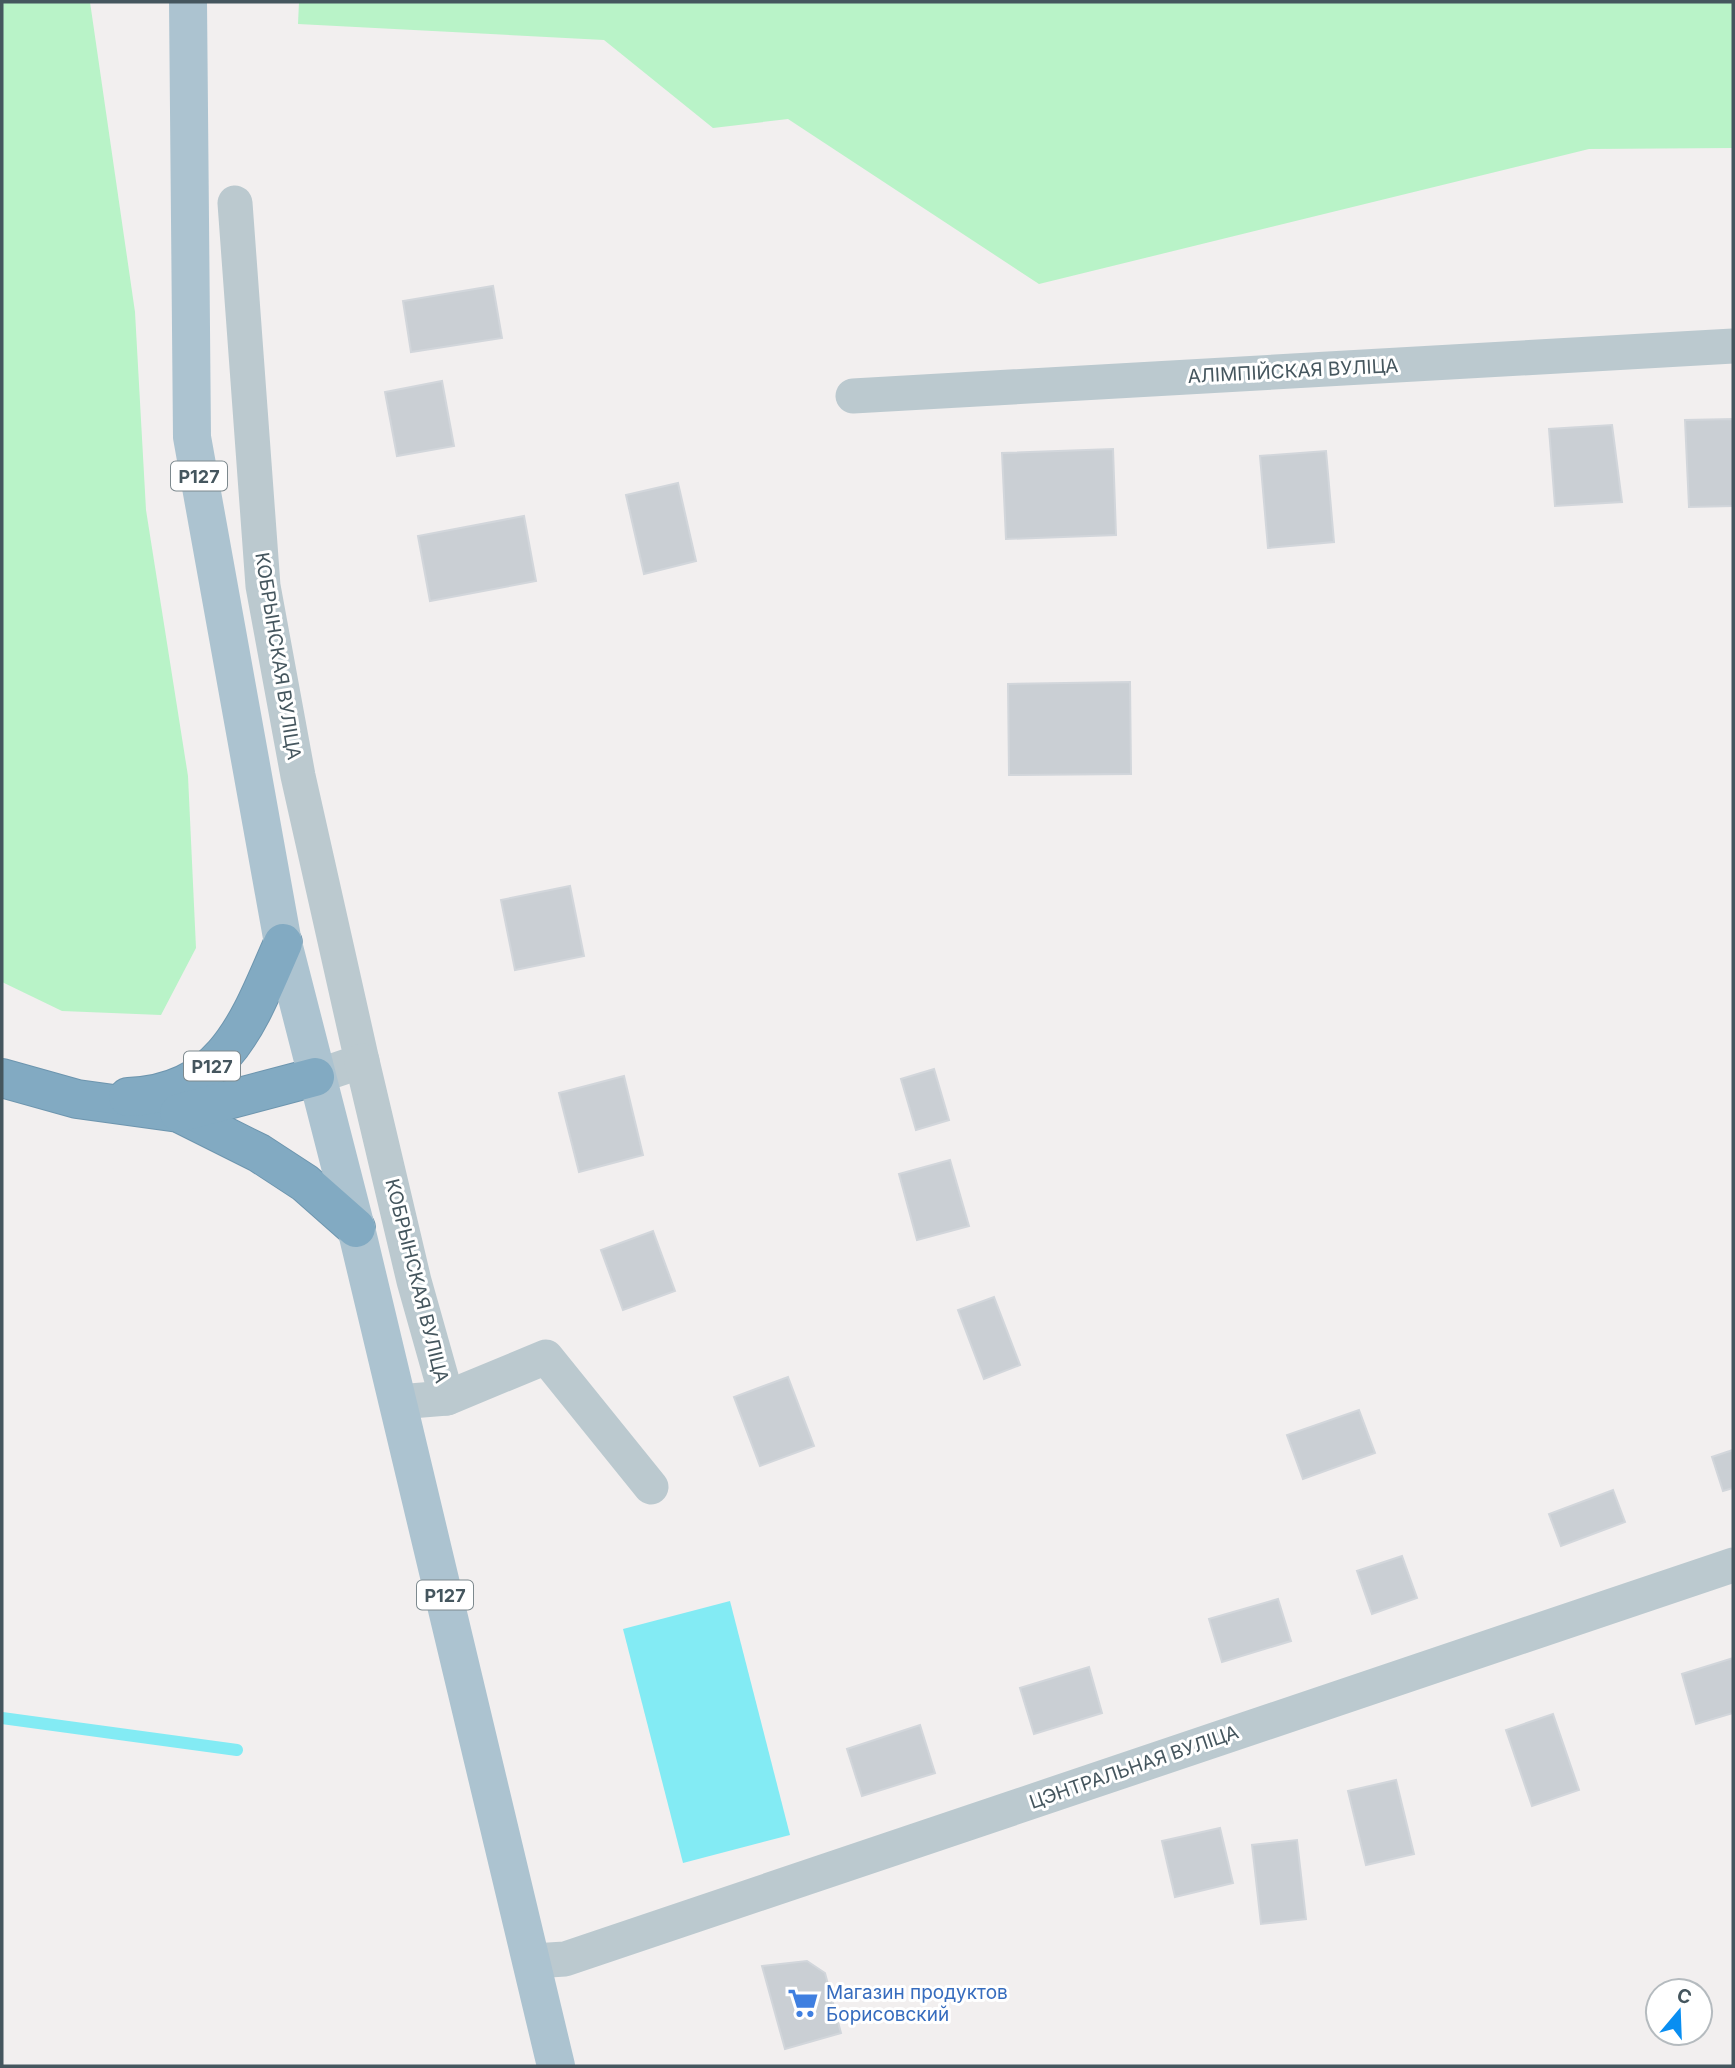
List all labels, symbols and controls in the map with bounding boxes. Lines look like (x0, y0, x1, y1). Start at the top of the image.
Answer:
street label: АЛІМПІЙСКАЯ ВУЛІЦА (1187, 353, 1399, 388)
road number: Р127 (171, 462, 227, 490)
street label: КОБРЫНСКАЯ ВУЛІЦА (250, 551, 306, 761)
road number: Р127 (184, 1051, 240, 1080)
street label: КОБРЫНСКАЯ ВУЛІЦА (380, 1176, 454, 1386)
road number: Р127 (417, 1580, 473, 1610)
street label: ЦЭНТРАЛЬНАЯ ВУЛІЦА (1026, 1720, 1242, 1814)
north arrow (1644, 1977, 1714, 2047)
place label: Магазин продуктов Борисовский (826, 1981, 1008, 2026)
text: С (1674, 1983, 1695, 2010)
supermarket icon: Магазин продуктов Борисовский (786, 1986, 820, 2020)

